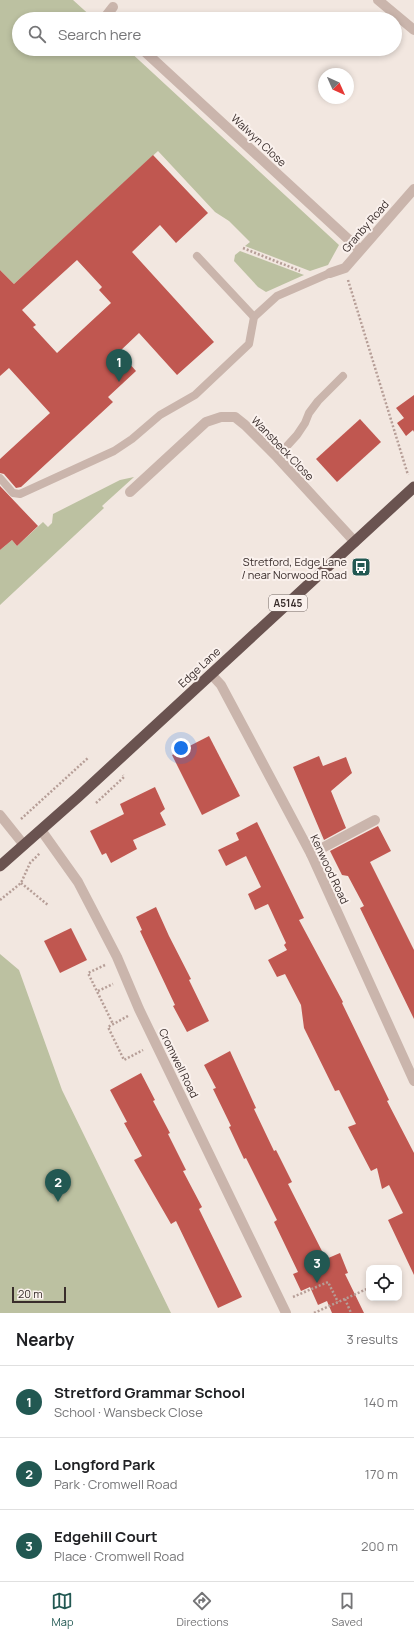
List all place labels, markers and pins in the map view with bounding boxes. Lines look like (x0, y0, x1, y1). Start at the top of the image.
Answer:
pin: 1 (106, 349, 132, 382)
place label: Stretford, Edge Lane / near Norwood Road (241, 554, 348, 582)
bus stop icon: Stretford, Edge Lane / near Norwood Road (350, 556, 372, 578)
pin: 2 (45, 1169, 71, 1202)
pin: 3 (304, 1250, 330, 1283)

